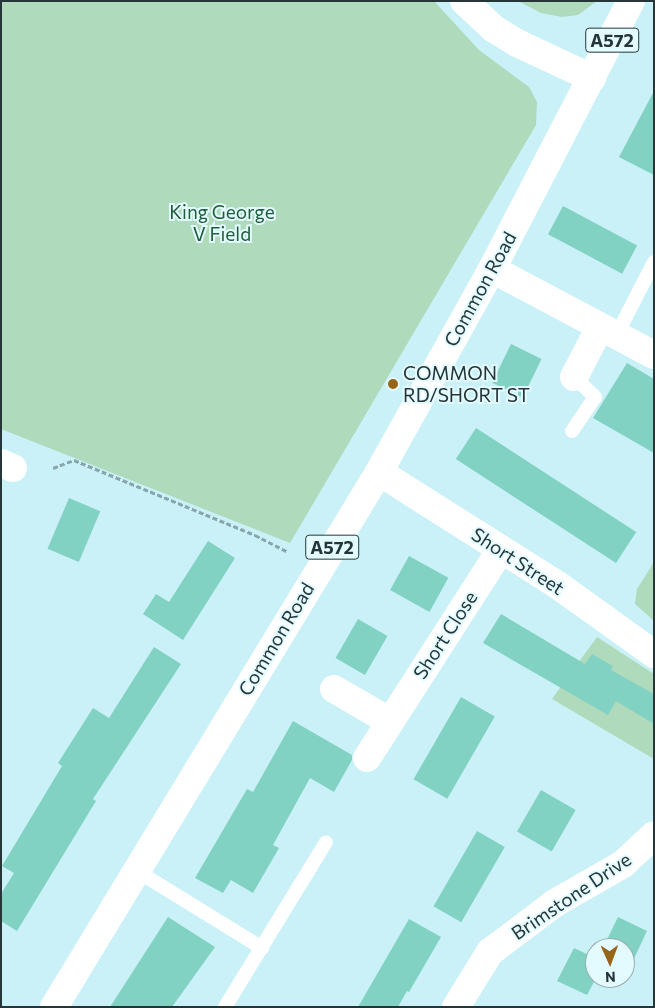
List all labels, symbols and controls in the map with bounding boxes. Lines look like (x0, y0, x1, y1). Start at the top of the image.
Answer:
road number: A572 (584, 24, 640, 56)
park label: King George V Field (169, 201, 275, 245)
street label: Common Road (439, 228, 521, 350)
place label: COMMON RD/SHORT ST (403, 362, 530, 406)
marker: COMMON RD/SHORT ST (387, 378, 399, 390)
street label: Short Street (467, 523, 569, 599)
road number: A572 (304, 532, 360, 562)
street label: Common Road (233, 578, 319, 700)
street label: Short Close (408, 587, 482, 683)
street label: Brimstone Drive (507, 848, 635, 944)
north arrow (585, 938, 635, 988)
text: N (605, 969, 616, 986)

